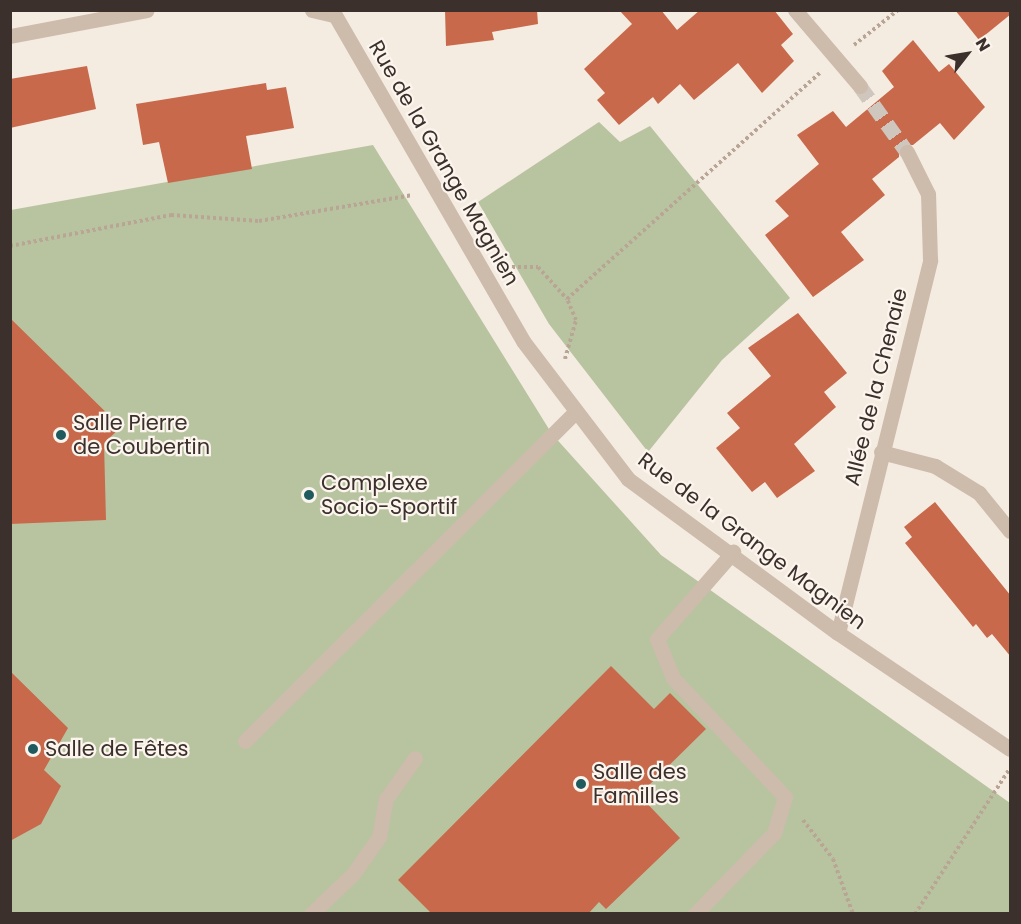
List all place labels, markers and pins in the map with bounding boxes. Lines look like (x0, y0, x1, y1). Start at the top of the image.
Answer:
place label: Salle Pierre de Coubertin (73, 410, 210, 460)
marker: Salle Pierre de Coubertin (54, 428, 68, 442)
place label: Complexe Socio-Sportif (321, 470, 457, 520)
marker: Complexe Socio-Sportif (302, 488, 316, 502)
place label: Salle de Fêtes (45, 736, 189, 762)
marker: Salle de Fêtes (26, 742, 40, 756)
place label: Salle des Familles (593, 759, 687, 809)
marker: Salle des Familles (574, 777, 588, 791)

